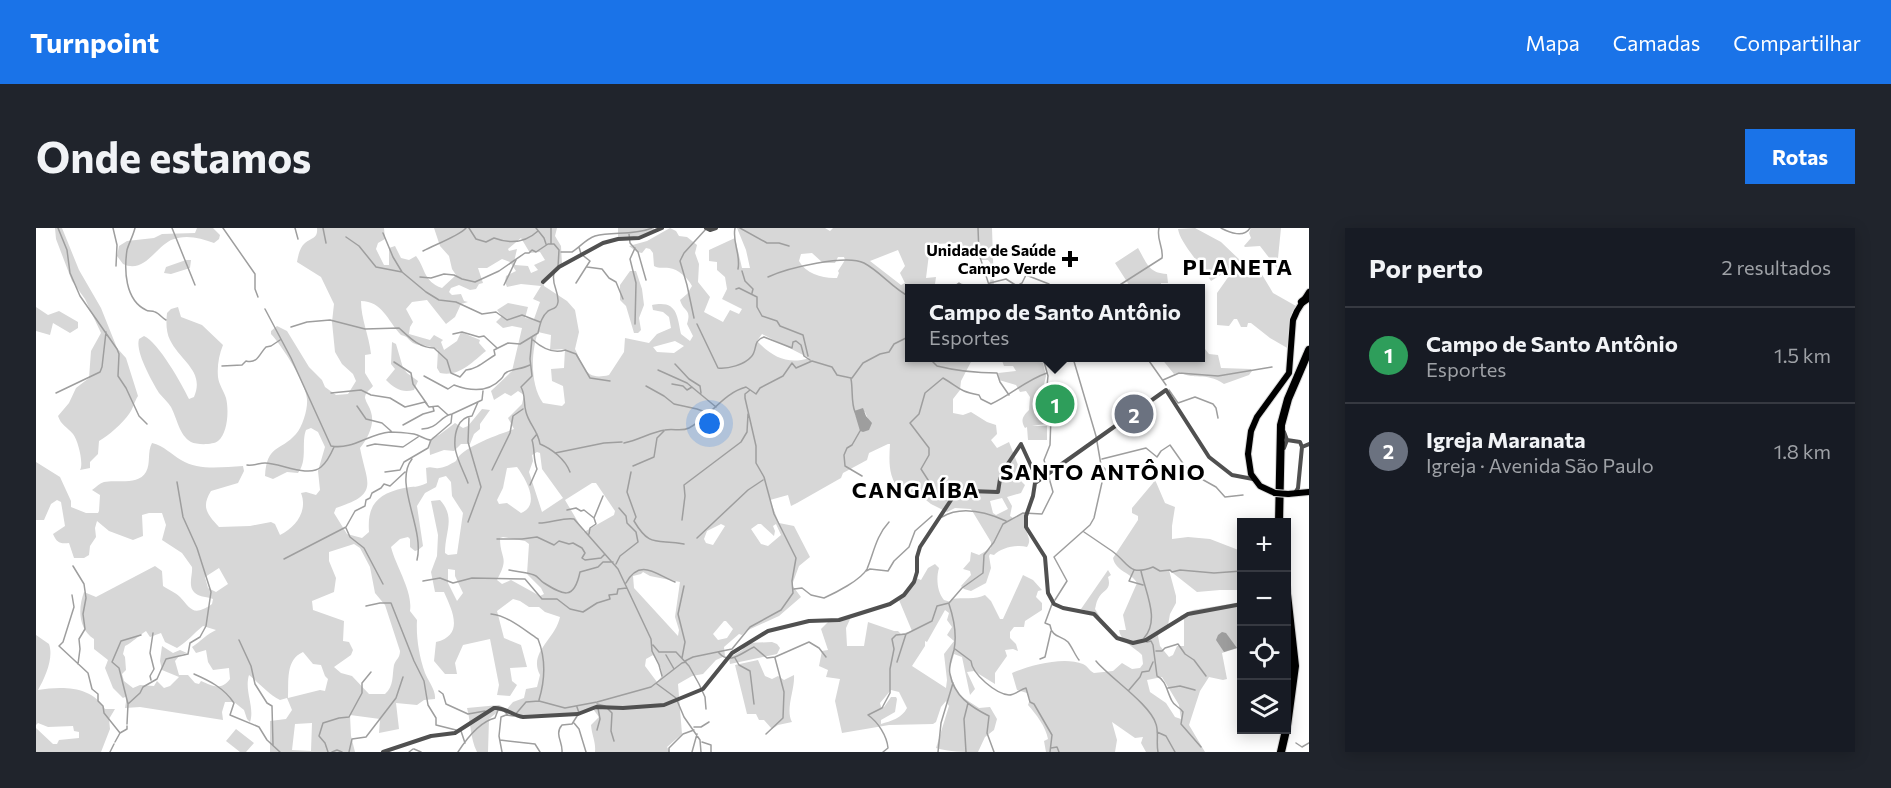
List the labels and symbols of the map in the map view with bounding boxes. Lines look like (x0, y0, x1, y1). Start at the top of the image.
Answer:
place label: Unidade de Saúde Campo Verde (926, 240, 1056, 277)
marker: Unidade de Saúde Campo Verde (1061, 250, 1079, 268)
district label: PLANETA (1182, 253, 1294, 280)
pin: 1 (1036, 382, 1074, 426)
pin: 2 (1114, 392, 1154, 436)
your location (695, 409, 724, 438)
district label: SANTO ANTÔNIO (1000, 458, 1206, 485)
district label: CANGAÍBA (852, 476, 980, 503)

